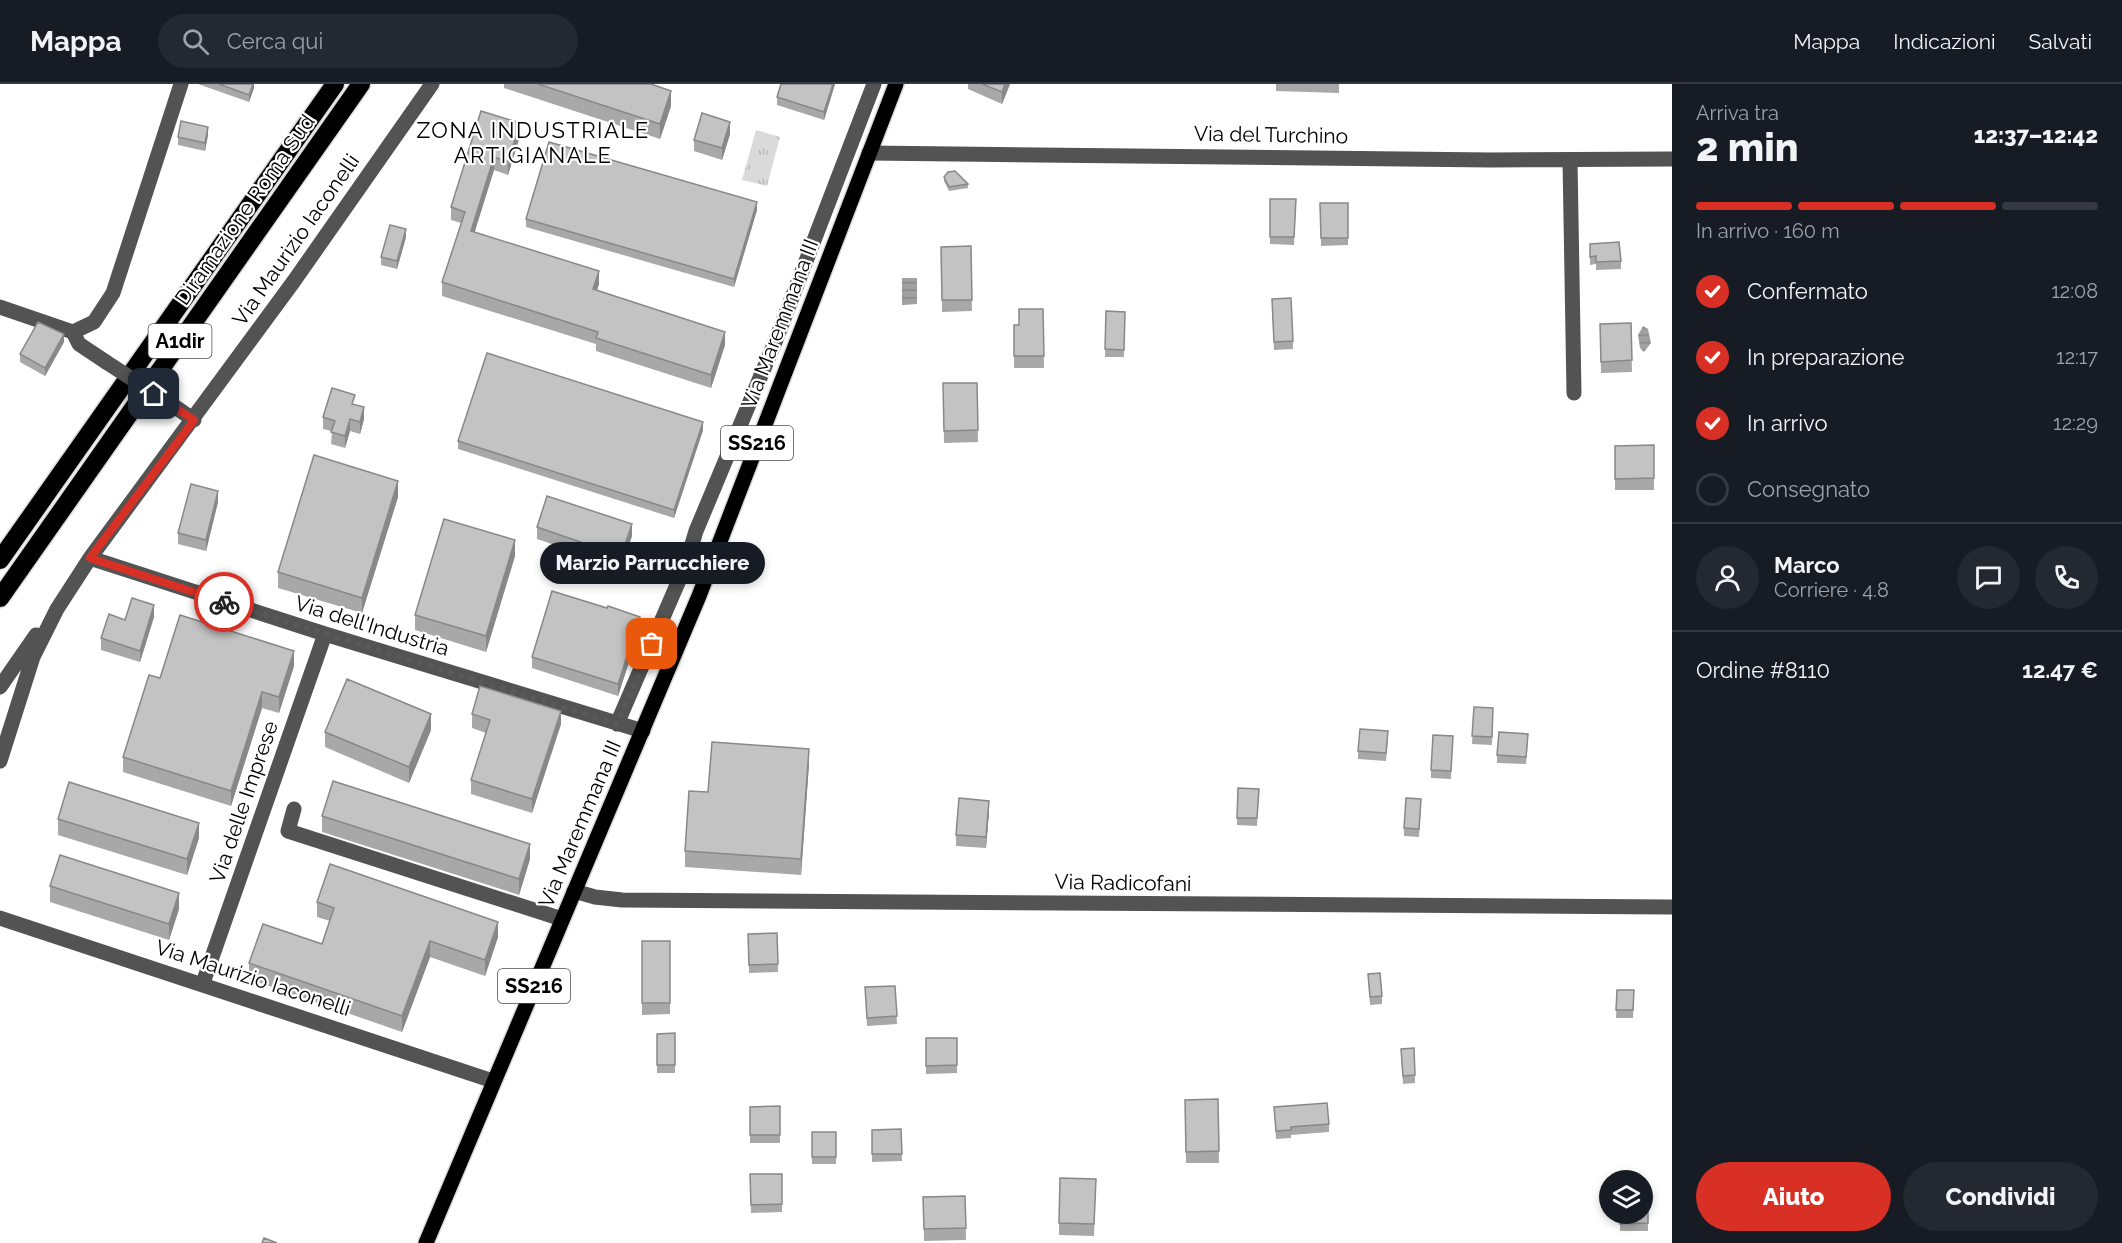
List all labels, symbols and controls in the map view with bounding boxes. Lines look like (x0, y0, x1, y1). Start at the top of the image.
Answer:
search box (158, 14, 578, 68)
text: Mappa (30, 25, 122, 58)
icon: search (179, 25, 212, 58)
text: Cerca qui (227, 28, 323, 54)
text: Mappa (1793, 29, 1860, 54)
text: Indicazioni (1893, 29, 1996, 54)
text: Salvati (2029, 29, 2092, 54)
text: Arriva tra (1696, 101, 1779, 125)
street label: Diramazione Roma Sud (169, 110, 320, 310)
district label: ZONA INDUSTRIALE ARTIGIANALE (416, 117, 650, 168)
street label: Via del Turchino (1194, 121, 1348, 148)
text: 12:37–12:42 (1974, 122, 2098, 148)
text: 2 min (1696, 124, 1799, 170)
street label: Via Maurizio Iaconelli (227, 149, 364, 330)
text: In arrivo · 160 m (1696, 219, 1840, 243)
street label: Via Maremmana III (736, 236, 823, 412)
icon: check (1696, 275, 1729, 308)
text: Confermato (1747, 278, 1868, 304)
text: 12:08 (2051, 279, 2098, 303)
road number: A1dir (148, 324, 212, 358)
icon: check (1696, 341, 1729, 374)
text: In preparazione (1747, 344, 1904, 370)
text: 12:17 (2056, 345, 2098, 369)
pin (128, 368, 179, 419)
icon: home (137, 377, 170, 410)
icon: check (1696, 407, 1729, 440)
text: In arrivo (1747, 410, 1828, 436)
text: 12:29 (2053, 411, 2098, 435)
road number: SS216 (721, 426, 793, 460)
text: Consegnato (1747, 476, 1870, 502)
callout: Marzio Parrucchiere (540, 542, 764, 584)
button: person (1696, 546, 1759, 609)
button: chat (1957, 546, 2020, 609)
button: phone (2035, 546, 2098, 609)
text: Marzio Parrucchiere (556, 551, 749, 575)
text: Marco (1774, 552, 1840, 578)
courier (194, 572, 254, 632)
text: Corriere · 4.8 (1774, 578, 1889, 602)
icon: bike (208, 586, 241, 619)
street label: Via dell'Industria (292, 590, 452, 661)
pin (626, 618, 677, 669)
icon: bag (635, 627, 668, 660)
text: Ordine #8110 (1696, 657, 1830, 683)
text: 12.47 € (2022, 657, 2098, 683)
street label: Via delle Imprese (204, 718, 283, 886)
street label: Via Maremmana III (533, 736, 626, 911)
street label: Via Radicofani (1054, 869, 1192, 896)
street label: Via Maurizio Iaconelli (152, 934, 354, 1021)
road number: SS216 (498, 969, 570, 1003)
button: Aiuto (1696, 1162, 1891, 1231)
button: Condividi (1903, 1162, 2098, 1231)
map controls (1599, 1170, 1653, 1224)
button: layers (1599, 1170, 1653, 1224)

